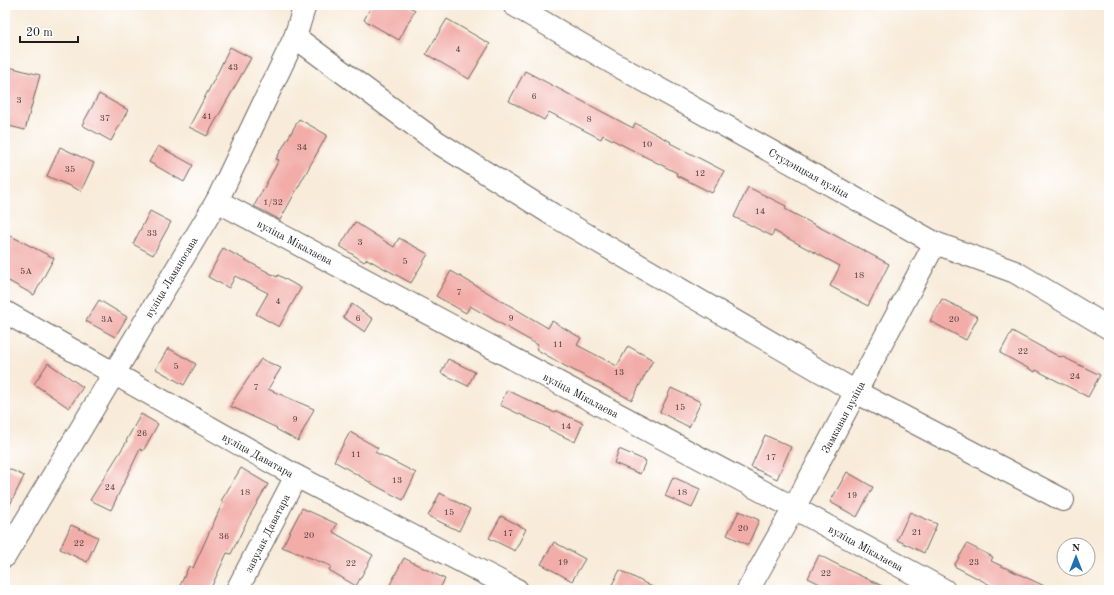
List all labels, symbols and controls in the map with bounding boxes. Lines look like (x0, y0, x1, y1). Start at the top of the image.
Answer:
scale bar (20, 18, 78, 44)
text: 20 m (26, 27, 53, 39)
house number: 4 (455, 45, 461, 54)
house number: 43 (228, 63, 238, 72)
house number: 6 (531, 92, 537, 101)
house number: 3 (16, 96, 22, 105)
house number: 41 (202, 112, 212, 121)
house number: 37 (100, 114, 110, 123)
house number: 8 (586, 115, 592, 124)
house number: 10 (642, 140, 652, 149)
house number: 34 (297, 143, 307, 152)
street label: Студэнцкая вуліца (766, 148, 851, 201)
house number: 35 (65, 165, 75, 174)
house number: 12 (695, 169, 705, 178)
house number: 1/32 (263, 198, 283, 207)
house number: 14 (755, 207, 765, 216)
street label: вуліца Мікалаева (255, 219, 334, 268)
house number: 33 (147, 229, 157, 238)
street label: вуліца Ламаносава (144, 235, 201, 320)
house number: 3 (357, 238, 363, 247)
house number: 5 (402, 257, 408, 266)
house number: 5А (20, 267, 32, 276)
house number: 18 (854, 271, 864, 280)
house number: 7 (456, 288, 462, 297)
house number: 4 (275, 297, 281, 306)
house number: 6 (355, 314, 361, 323)
house number: 9 (508, 314, 514, 323)
house number: 3А (101, 315, 113, 324)
house number: 20 (949, 315, 959, 324)
house number: 11 (553, 340, 563, 349)
house number: 22 (1018, 347, 1028, 356)
house number: 5 (173, 362, 179, 371)
house number: 13 (614, 368, 624, 377)
street label: вуліца Мікалаева (541, 372, 620, 421)
house number: 24 (1070, 372, 1080, 381)
street label: Замкавая вуліца (821, 379, 868, 455)
house number: 7 (253, 383, 259, 392)
house number: 15 (675, 403, 685, 412)
house number: 9 (292, 415, 298, 424)
house number: 14 (561, 422, 571, 431)
house number: 26 (137, 429, 147, 438)
street label: вуліца Даватара (220, 432, 295, 481)
house number: 11 (351, 450, 361, 459)
house number: 17 (766, 453, 776, 462)
house number: 13 (392, 476, 402, 485)
house number: 24 (105, 483, 115, 492)
house number: 18 (240, 488, 250, 497)
house number: 18 (677, 488, 687, 497)
house number: 19 (847, 491, 857, 500)
street label: завулак Даватара (244, 492, 293, 575)
house number: 15 (444, 508, 454, 517)
house number: 20 (738, 524, 748, 533)
street label: вуліца Мікалаева (826, 524, 905, 575)
house number: 21 (912, 528, 922, 537)
house number: 17 (503, 529, 513, 538)
house number: 20 (304, 531, 314, 540)
house number: 36 (219, 532, 229, 541)
north arrow (1056, 537, 1096, 577)
house number: 22 (74, 539, 84, 548)
text: N (1072, 543, 1081, 554)
house number: 19 (558, 558, 568, 567)
house number: 23 (969, 558, 979, 567)
house number: 22 (346, 559, 356, 568)
house number: 22 (821, 569, 831, 578)

